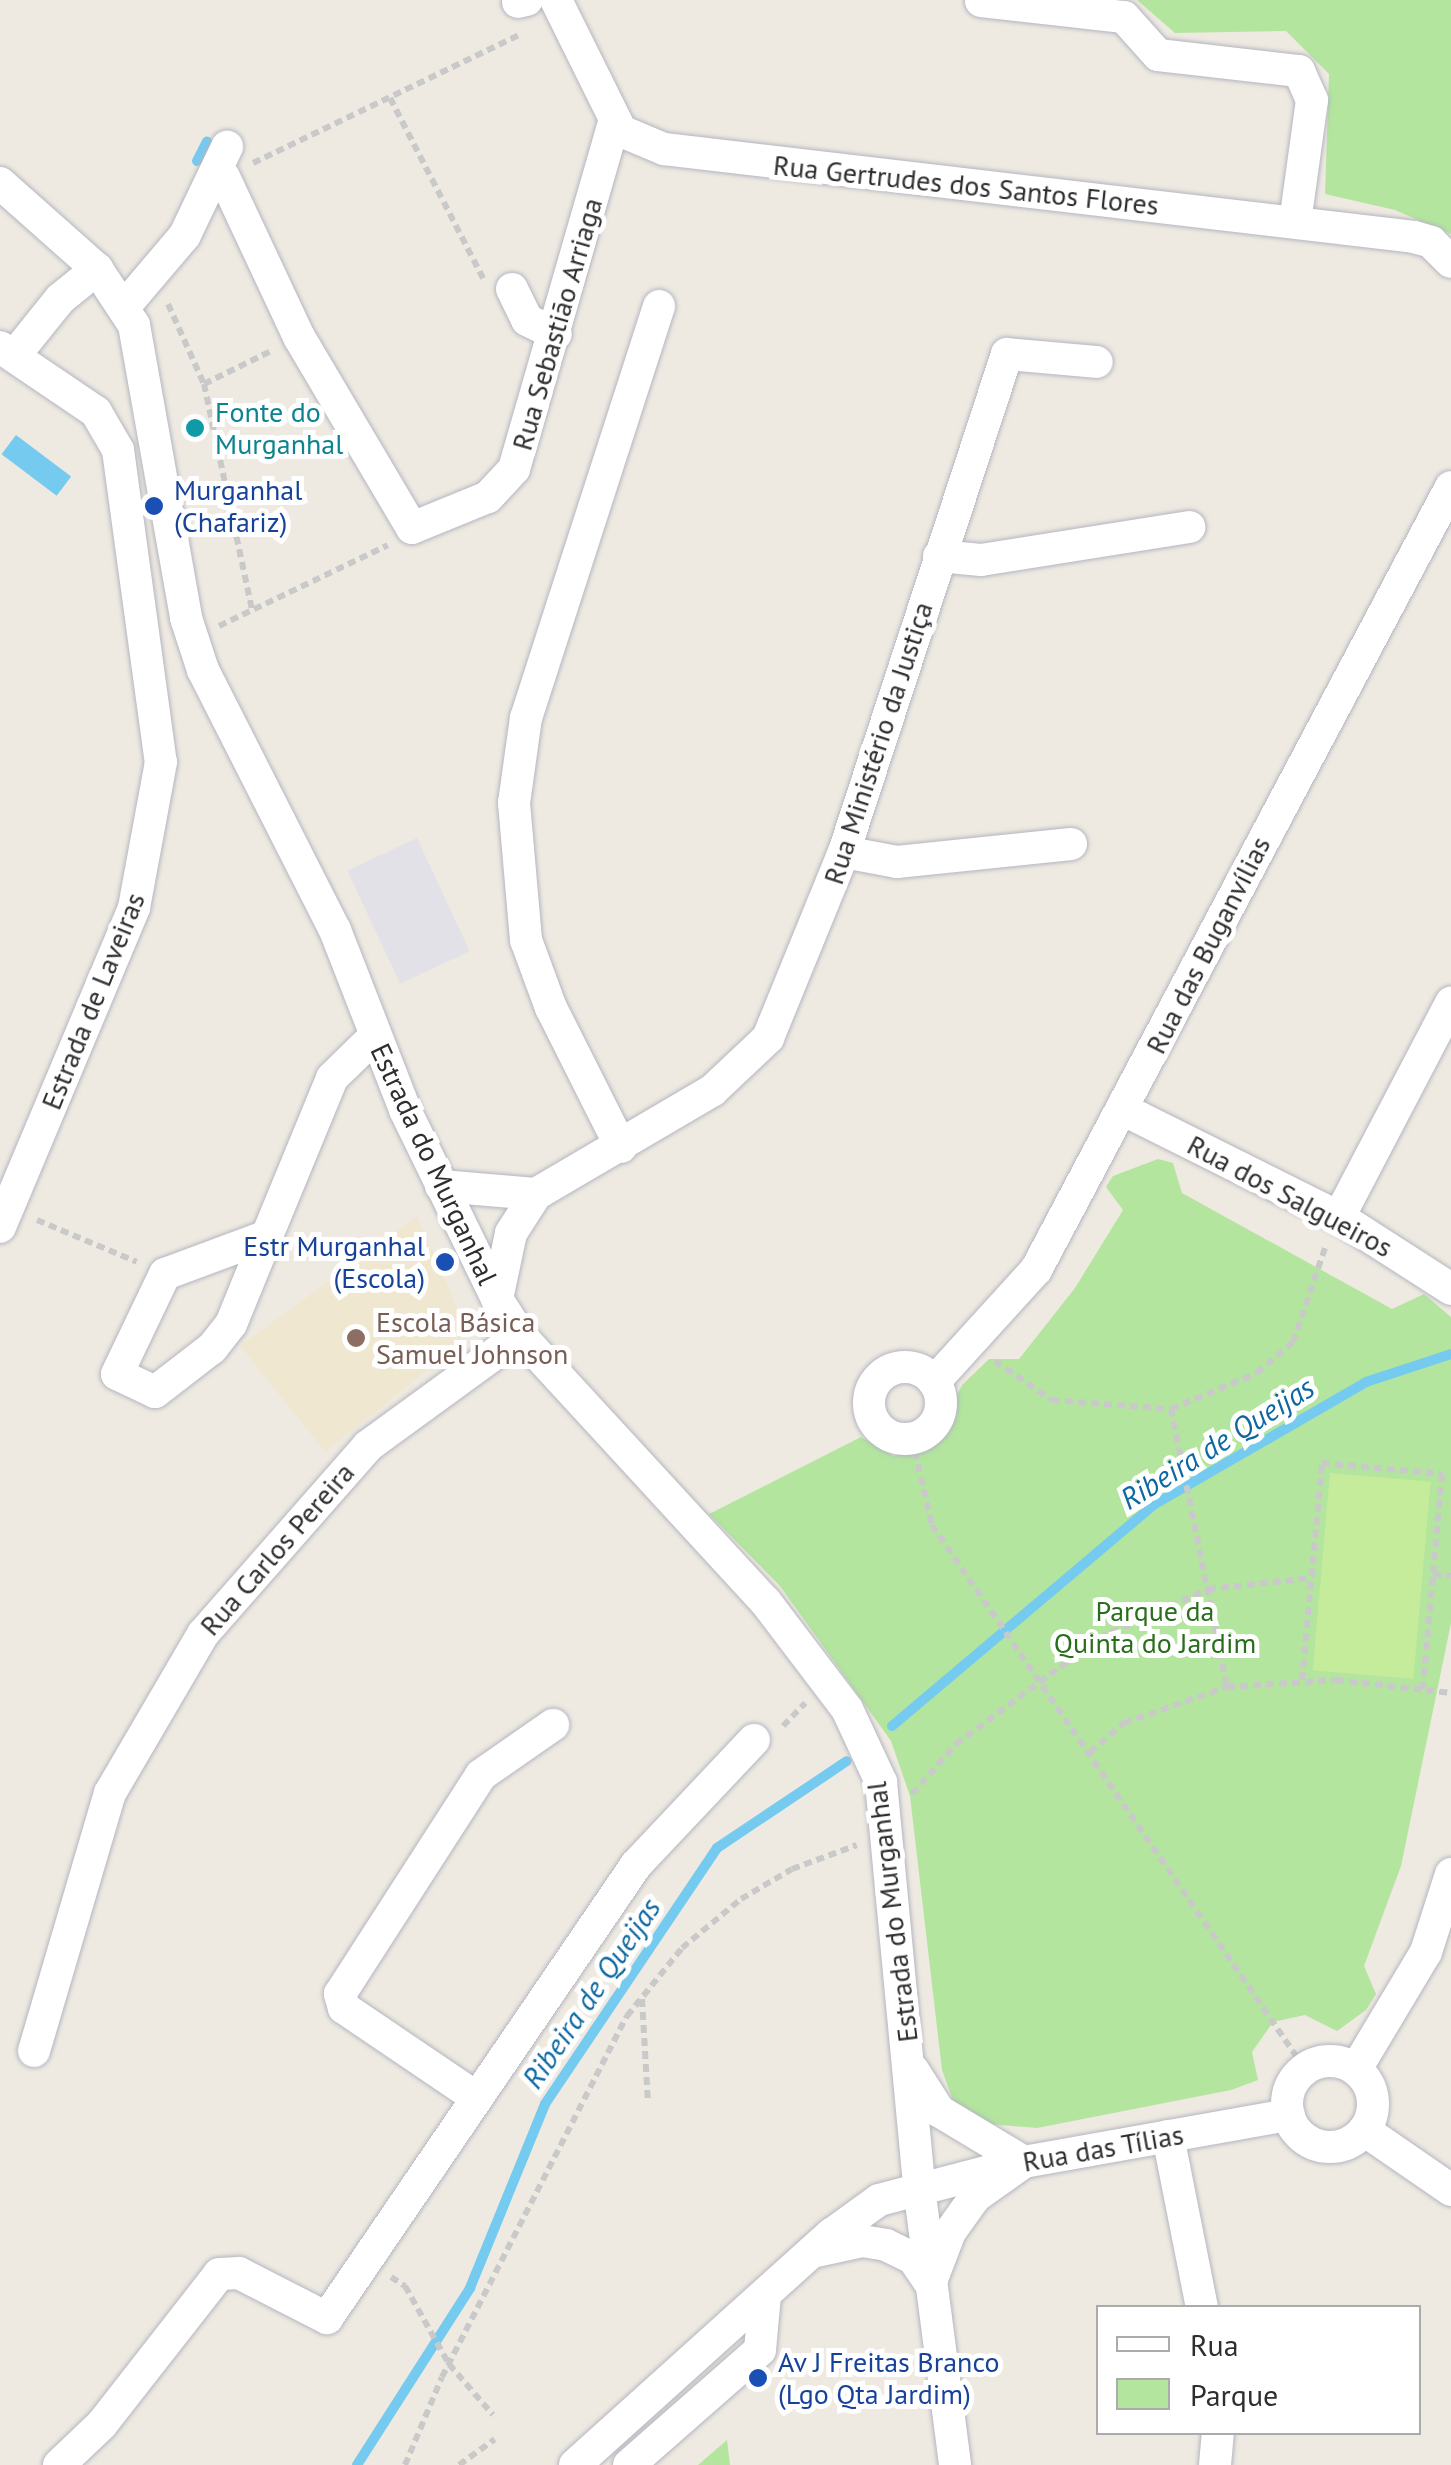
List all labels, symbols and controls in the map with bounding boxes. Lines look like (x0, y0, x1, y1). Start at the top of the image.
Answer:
street label: Rua Gertrudes dos Santos Flores (772, 148, 1160, 222)
street label: Rua Sebastião Arriaga (505, 194, 609, 454)
place label: Fonte do Murganhal (215, 395, 343, 461)
marker: Fonte do Murganhal (184, 417, 206, 439)
place label: Murganhal (Chafariz) (174, 473, 302, 539)
marker: Murganhal (Chafariz) (143, 495, 165, 517)
street label: Rua Ministério da Justiça (816, 598, 940, 888)
street label: Rua das Buganvílias (1139, 831, 1277, 1059)
street label: Estrada de Laveiras (34, 888, 152, 1114)
street label: Estrada do Murganhal (363, 1038, 505, 1290)
street label: Rua dos Salgueiros (1182, 1128, 1398, 1264)
place label: Estr Murganhal (Escola) (243, 1229, 425, 1295)
marker: Estr Murganhal (Escola) (434, 1251, 456, 1273)
place label: Escola Básica Samuel Johnson (376, 1305, 568, 1371)
marker: Escola Básica Samuel Johnson (345, 1327, 367, 1349)
water label: Ribeira de Queijas (1113, 1369, 1321, 1517)
street label: Rua Carlos Pereira (193, 1456, 361, 1642)
park label: Parque da Quinta do Jardim (1054, 1594, 1256, 1660)
street label: Estrada do Murganhal (859, 1780, 925, 2044)
water label: Ribeira de Queijas (514, 1891, 668, 2095)
street label: Rua das Tílias (1020, 2117, 1186, 2179)
legend (1096, 2305, 1421, 2435)
text: Rua (1190, 2325, 1239, 2364)
place label: Av J Freitas Branco (Lgo Qta Jardim) (778, 2345, 1000, 2411)
marker: Av J Freitas Branco (Lgo Qta Jardim) (747, 2367, 769, 2389)
text: Parque (1190, 2375, 1278, 2414)

